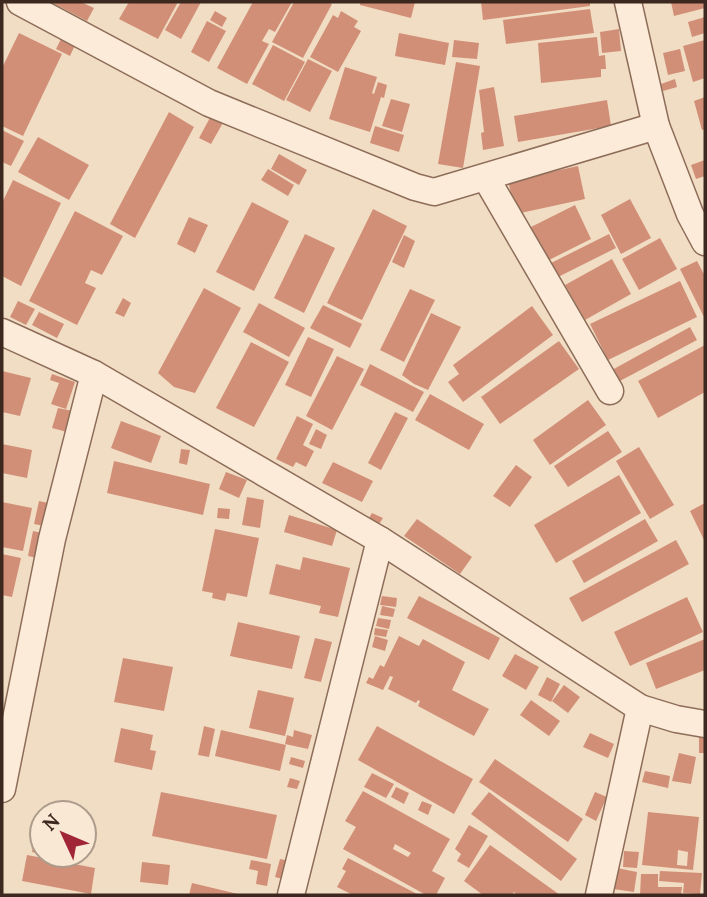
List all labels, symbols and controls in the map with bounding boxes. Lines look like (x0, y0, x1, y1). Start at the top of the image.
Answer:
north arrow (28, 799, 98, 869)
text: N (37, 808, 65, 836)

